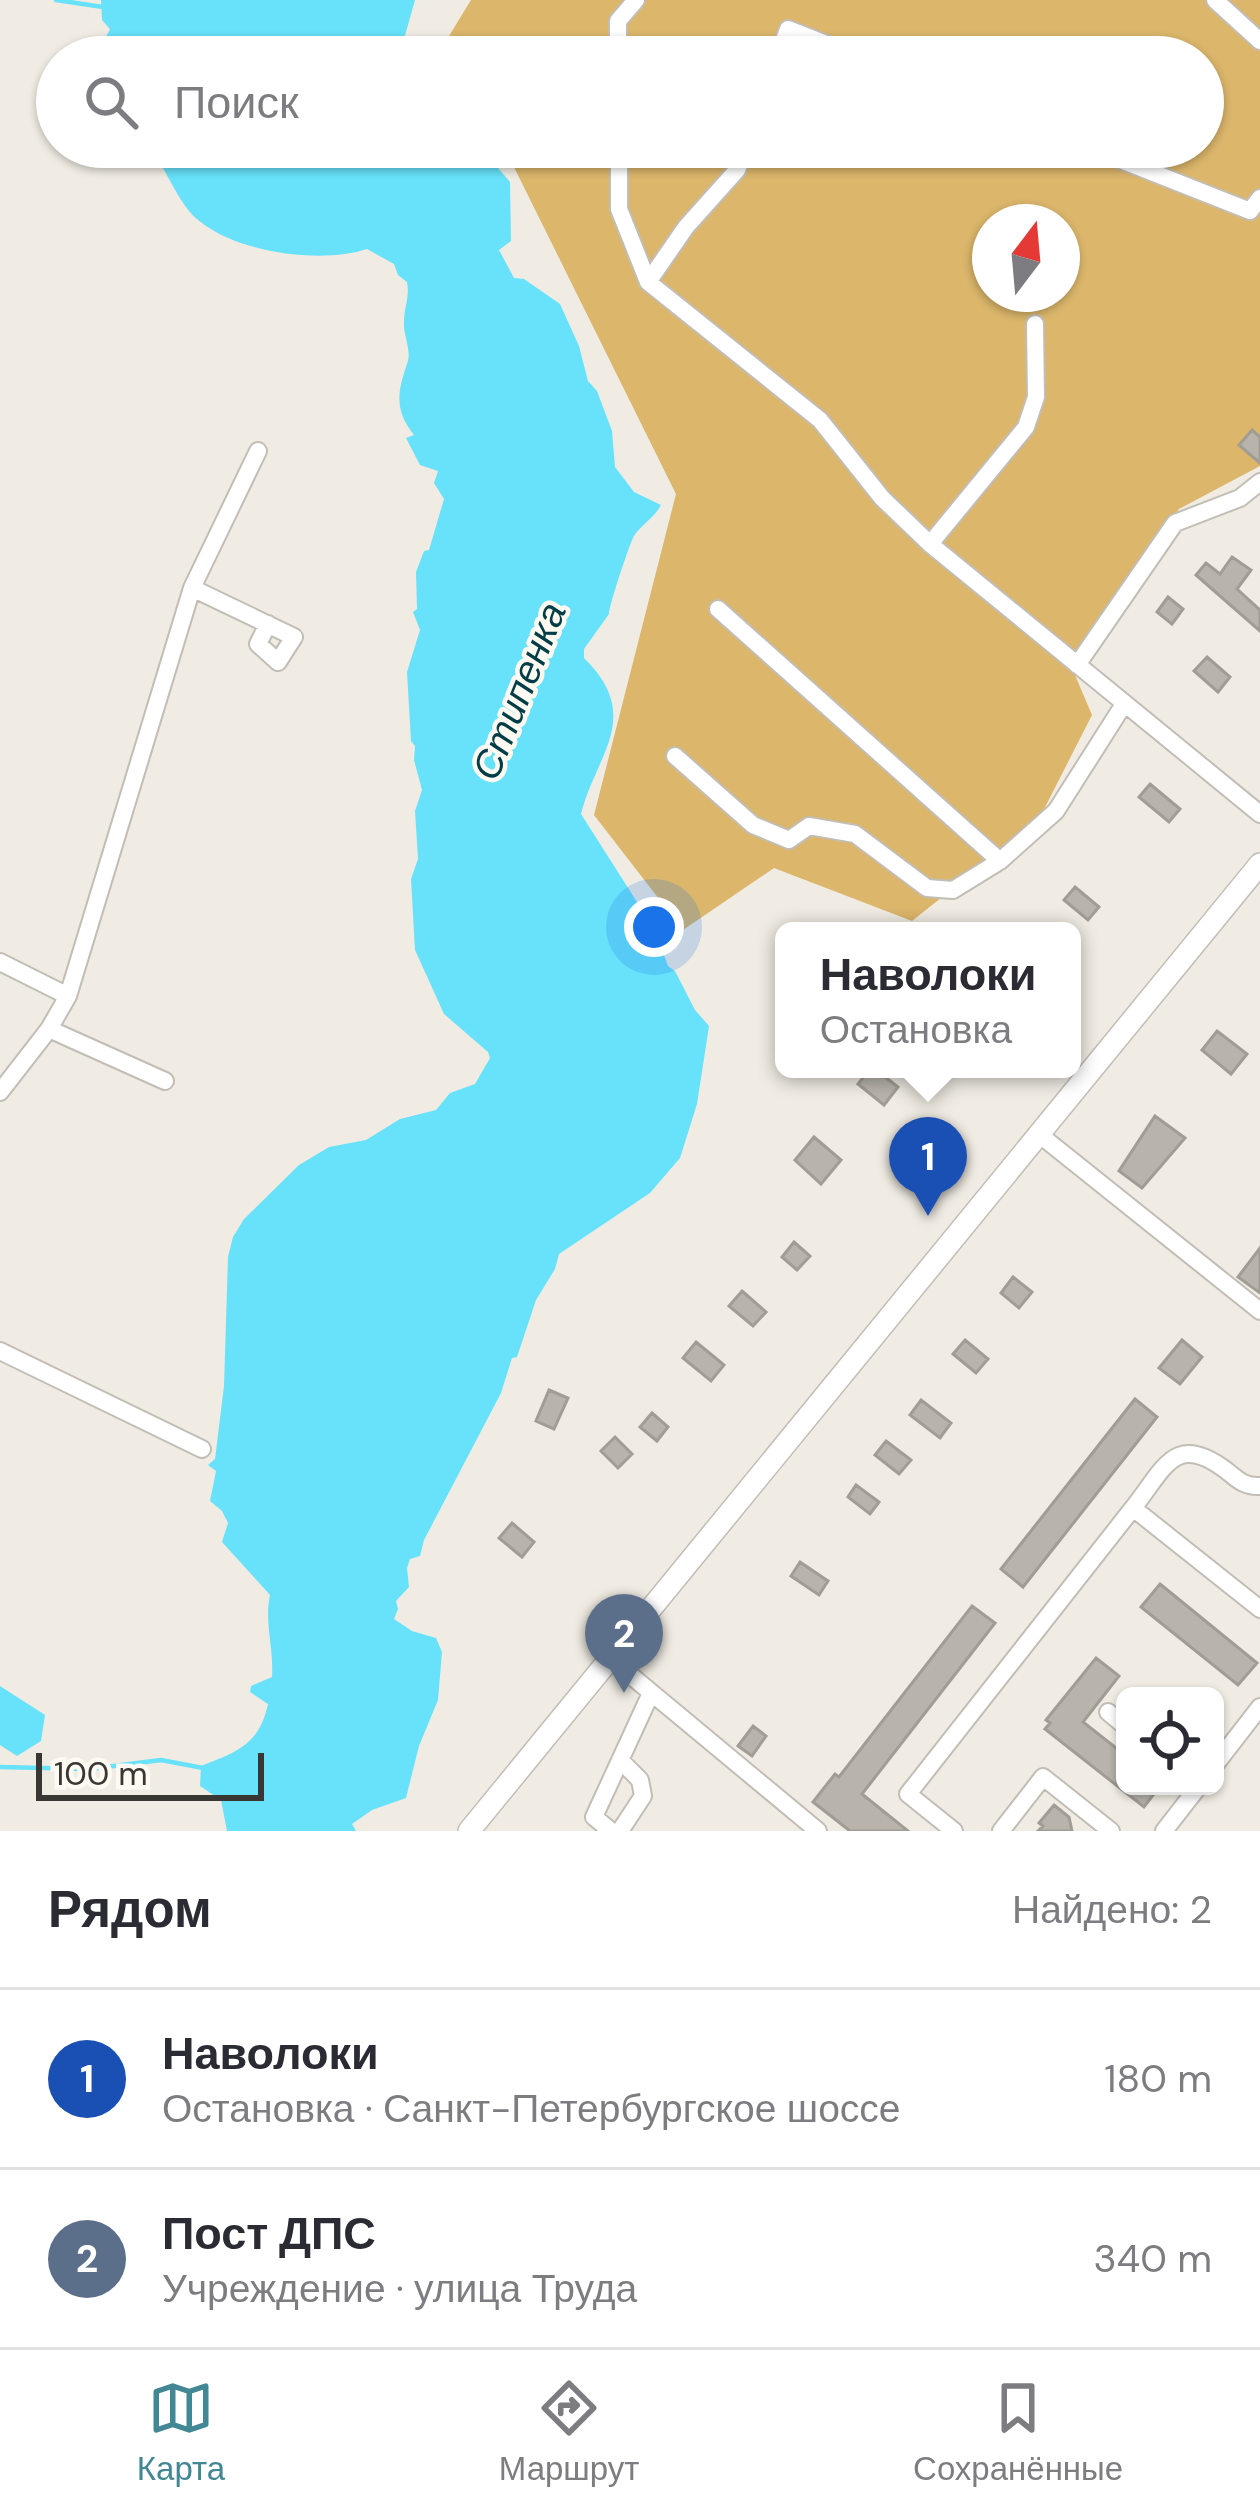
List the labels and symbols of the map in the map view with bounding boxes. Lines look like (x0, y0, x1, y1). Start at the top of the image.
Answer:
north arrow (972, 204, 1080, 312)
water label: Стипенка (460, 595, 578, 787)
your location (624, 897, 684, 957)
pin: 1 (889, 1117, 967, 1216)
pin: 2 (585, 1594, 663, 1693)
scale bar (36, 1747, 264, 1800)

